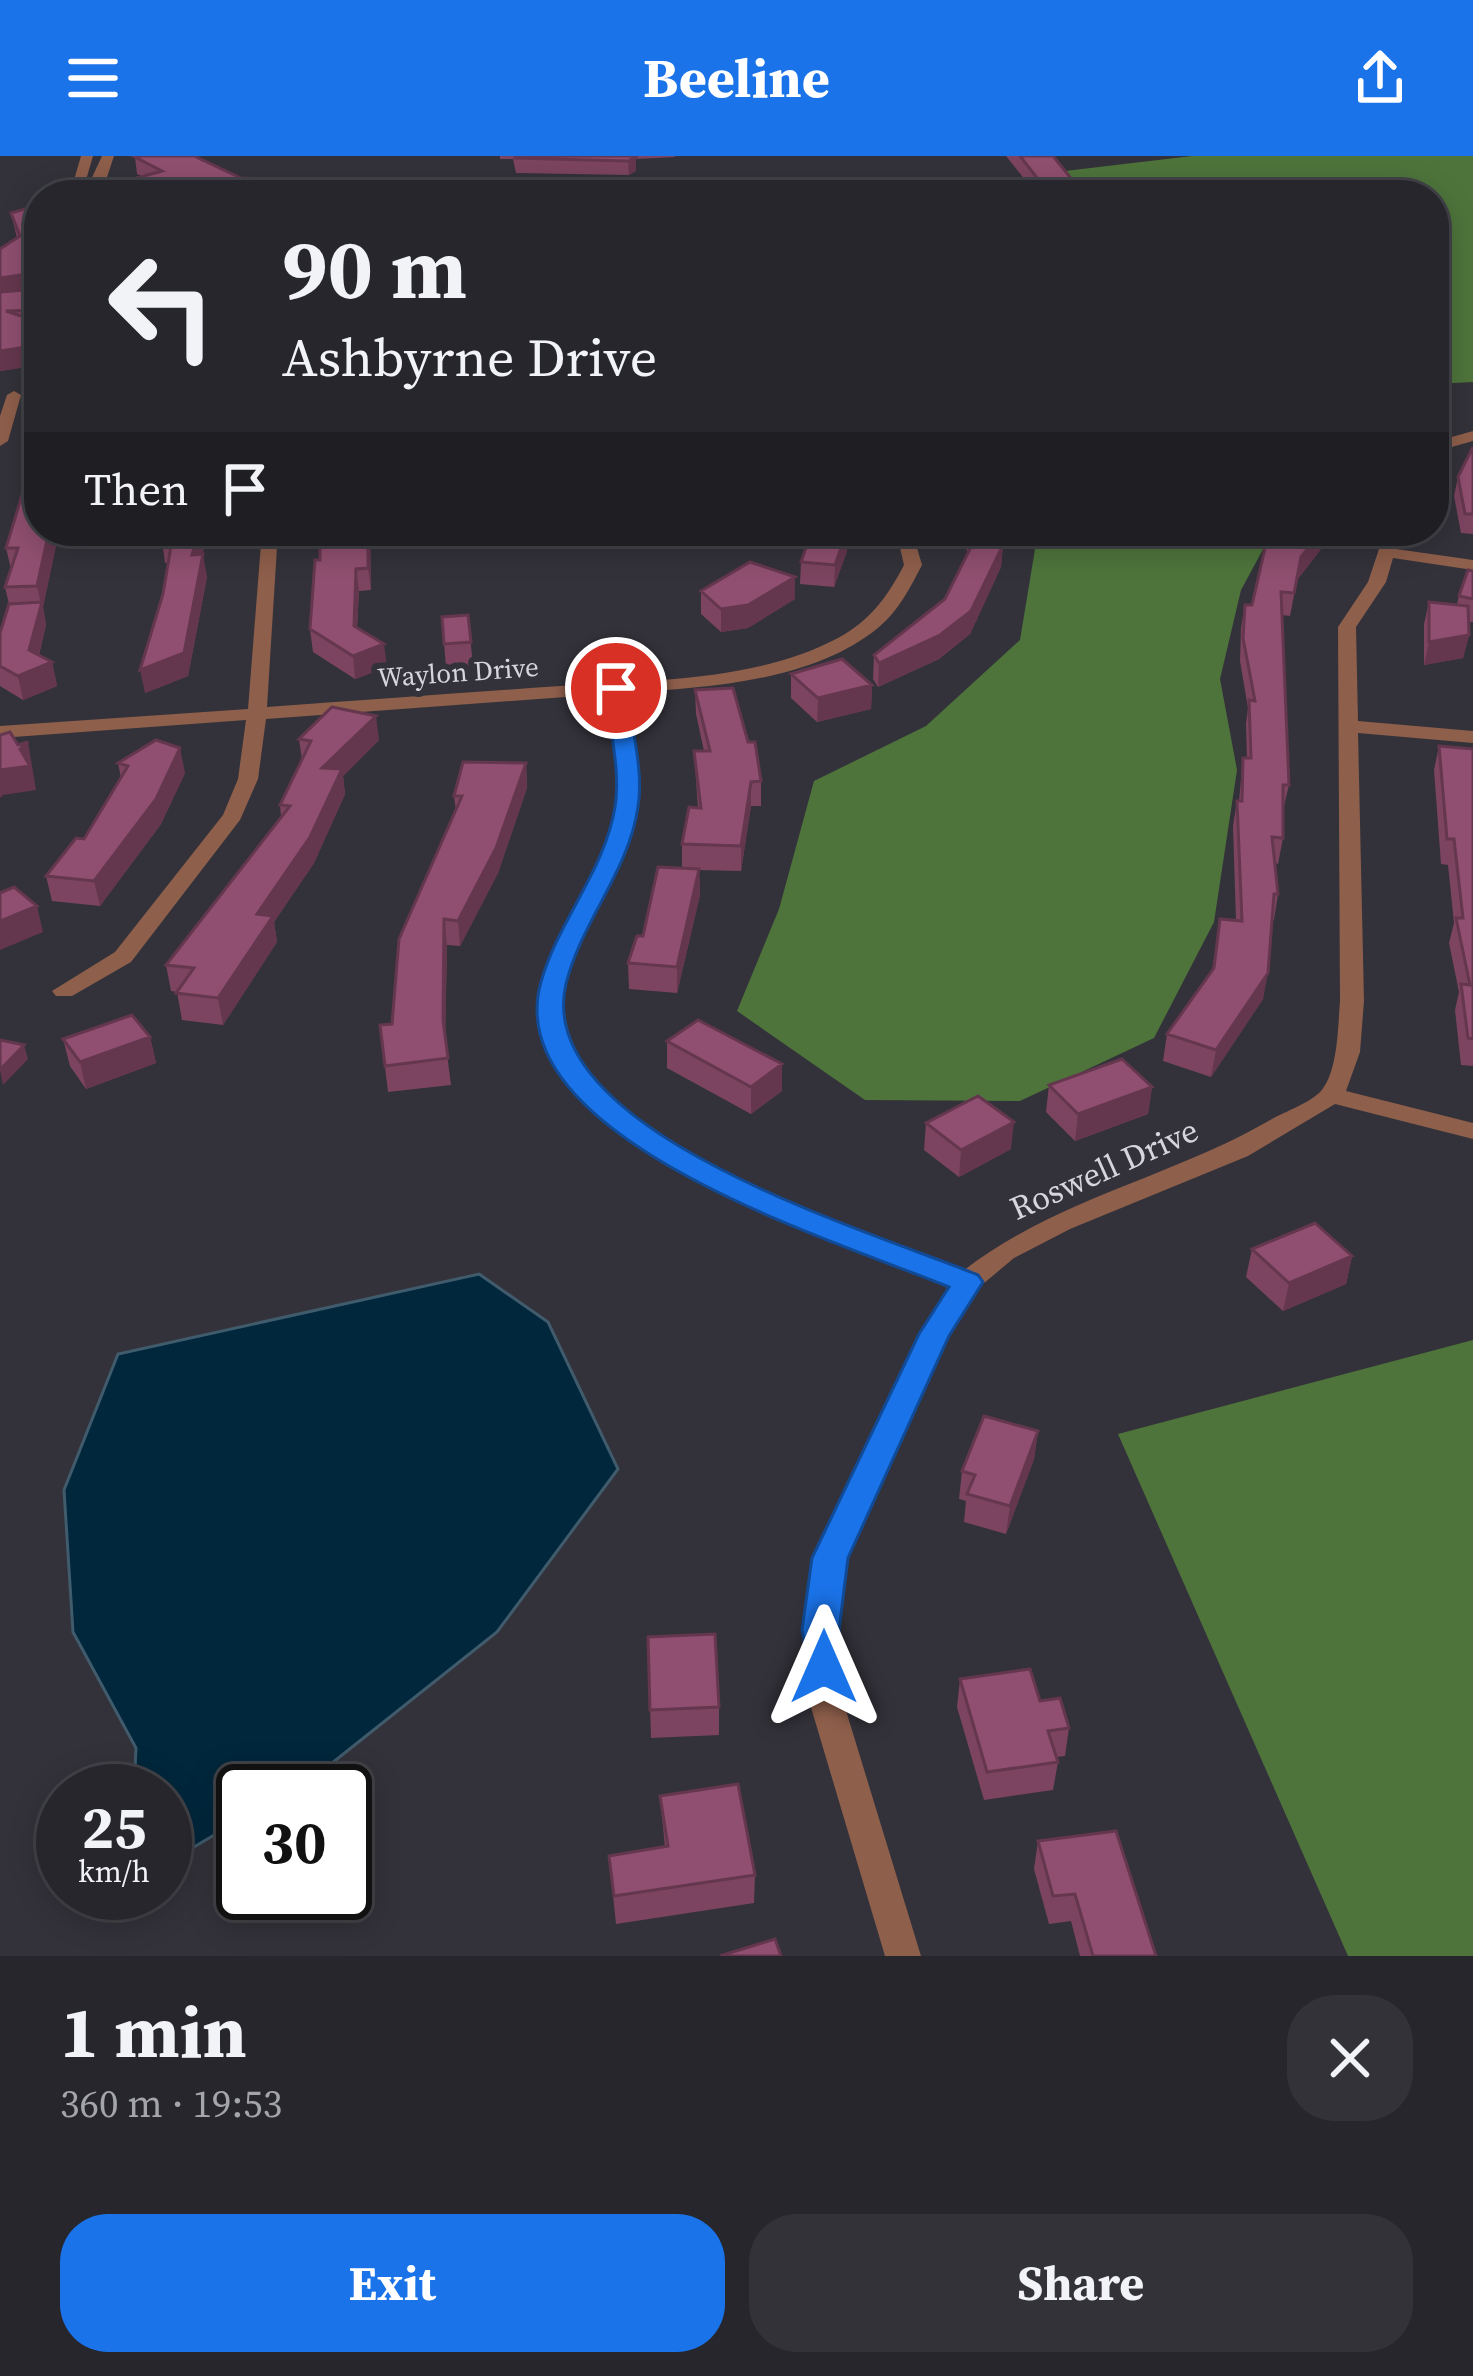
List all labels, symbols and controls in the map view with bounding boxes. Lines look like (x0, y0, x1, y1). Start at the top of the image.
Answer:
text: Beeline (643, 41, 830, 115)
icon: menu (60, 45, 126, 111)
icon: share (1347, 45, 1413, 111)
text: 90 m (282, 211, 467, 326)
icon: left (84, 228, 240, 384)
text: Ashbyrne Drive (282, 320, 657, 394)
icon: arrive (212, 456, 278, 522)
text: Then (84, 458, 188, 520)
pin (565, 637, 667, 739)
street label: Waylon Drive (376, 648, 540, 696)
icon: arrive (583, 655, 649, 721)
street label: Roswell Drive (1003, 1107, 1205, 1231)
position arrow (761, 1604, 887, 1730)
speed limit sign: 30 (216, 1764, 372, 1920)
text: 25 (81, 1786, 147, 1868)
text: km/h (78, 1851, 150, 1892)
text: 1 min (60, 1982, 247, 2081)
button: close (1287, 1995, 1413, 2121)
text: 360 m · 19:53 (60, 2077, 282, 2130)
button: Exit (60, 2214, 725, 2352)
button: Share (749, 2214, 1413, 2352)

